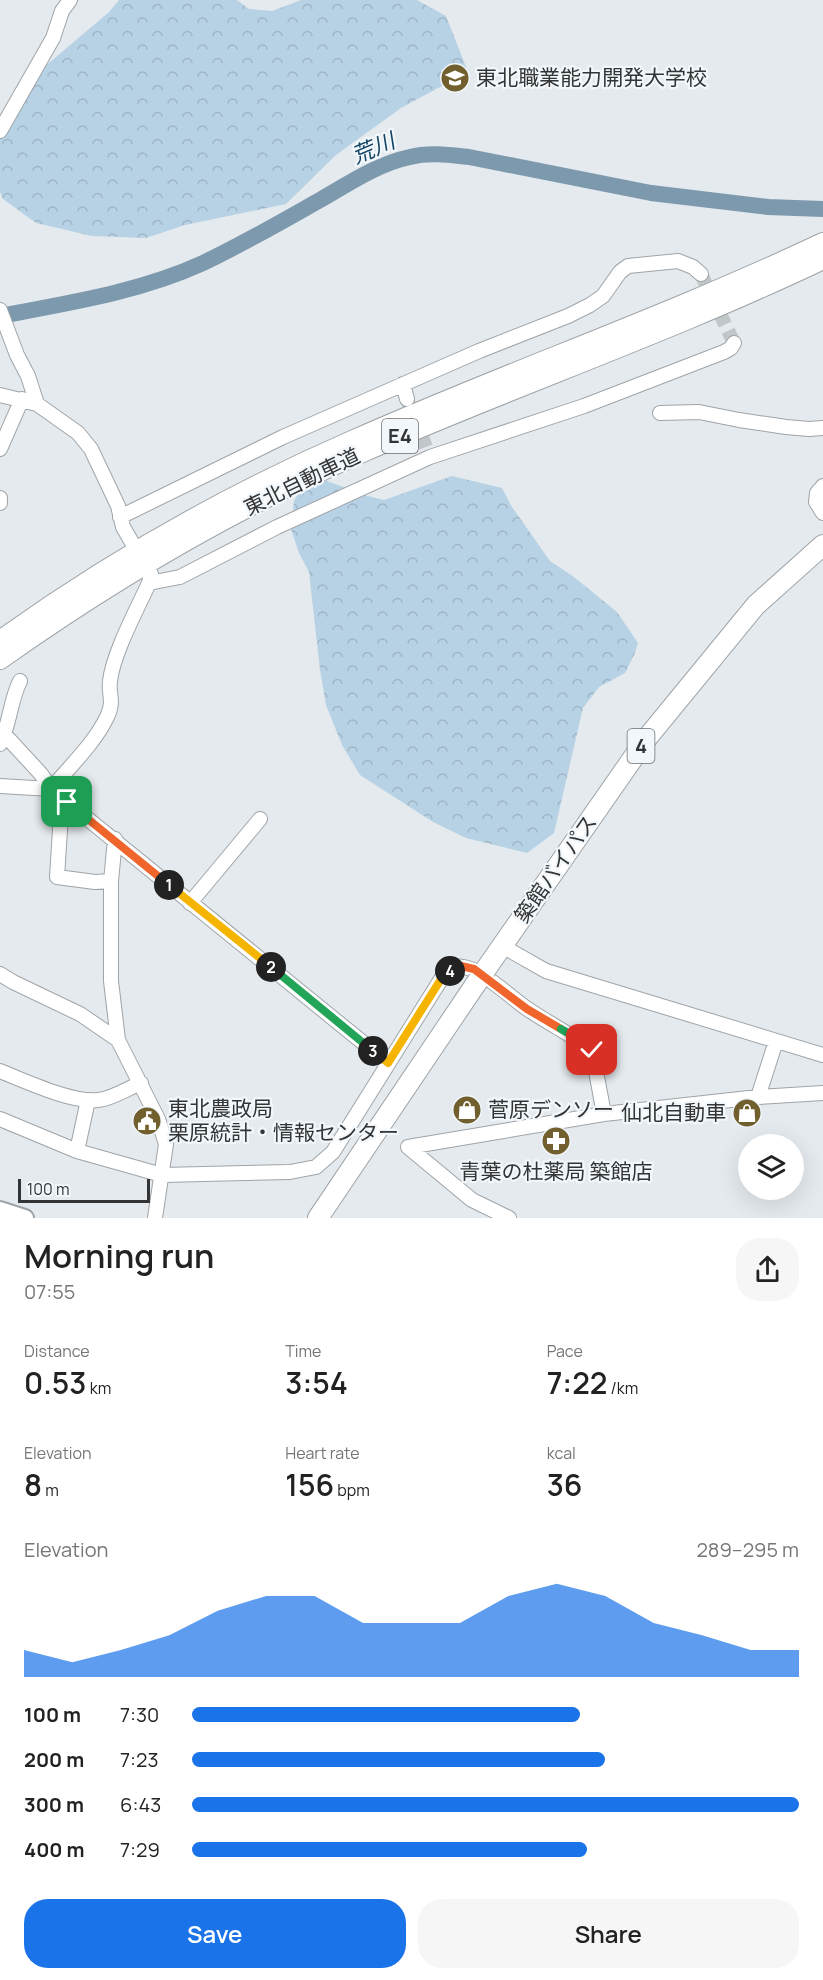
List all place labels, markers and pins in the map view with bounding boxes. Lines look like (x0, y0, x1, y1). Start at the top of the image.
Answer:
school or university icon: 東北職業能力開発大学校 (439, 62, 471, 94)
place label: 東北職業能力開発大学校 (476, 63, 707, 91)
pin (41, 776, 92, 827)
pin: 1 (154, 870, 184, 900)
pin: 2 (256, 952, 286, 982)
pin: 4 (435, 956, 465, 986)
pin (566, 1024, 617, 1075)
pin: 3 (358, 1036, 388, 1066)
place label: 東北農政局 栗原統計・情報センター (168, 1094, 399, 1146)
shop icon: 菅原デンソー (451, 1094, 483, 1126)
place label: 菅原デンソー (488, 1095, 614, 1123)
shop icon: 仙北自動車 (731, 1097, 763, 1129)
place label: 仙北自動車 (621, 1098, 726, 1126)
public building icon: 東北農政局 栗原統計・情報センター (131, 1105, 163, 1137)
pharmacy icon: 青葉の杜薬局 築館店 (540, 1125, 572, 1157)
place label: 青葉の杜薬局 築館店 (459, 1157, 653, 1185)

